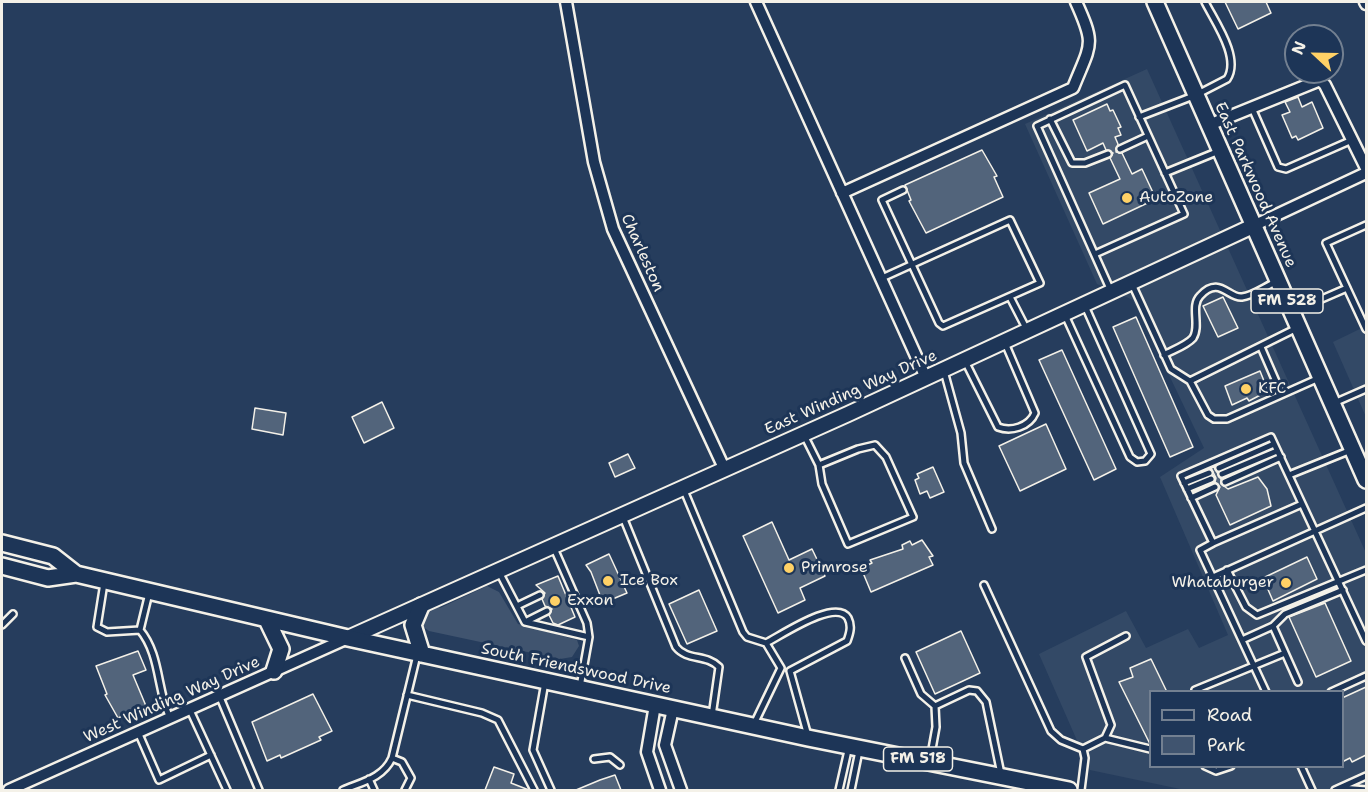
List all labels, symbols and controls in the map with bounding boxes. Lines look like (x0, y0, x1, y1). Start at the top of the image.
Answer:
north arrow (1284, 24, 1344, 84)
text: N (1287, 38, 1311, 58)
street label: East Parkwood Avenue (1210, 99, 1300, 271)
place label: AutoZone (1139, 188, 1213, 208)
marker: AutoZone (1120, 191, 1134, 205)
street label: Charleston (616, 211, 668, 295)
road number: FM 528 (1251, 289, 1323, 313)
street label: East Winding Way Drive (762, 346, 940, 440)
place label: KFC (1258, 379, 1286, 399)
marker: KFC (1239, 382, 1253, 396)
place label: Primrose (801, 558, 868, 578)
marker: Primrose (782, 561, 796, 575)
place label: Ice Box (620, 571, 678, 591)
place label: Whataburger (1171, 573, 1274, 593)
marker: Ice Box (601, 574, 615, 588)
marker: Whataburger (1279, 576, 1293, 590)
place label: Exxon (567, 591, 613, 611)
marker: Exxon (548, 594, 562, 608)
street label: South Friendswood Drive (479, 639, 673, 699)
street label: West Winding Way Drive (81, 652, 263, 748)
legend (1149, 690, 1344, 768)
text: Road (1207, 703, 1252, 727)
text: Park (1207, 733, 1246, 757)
road number: FM 518 (884, 747, 952, 771)

